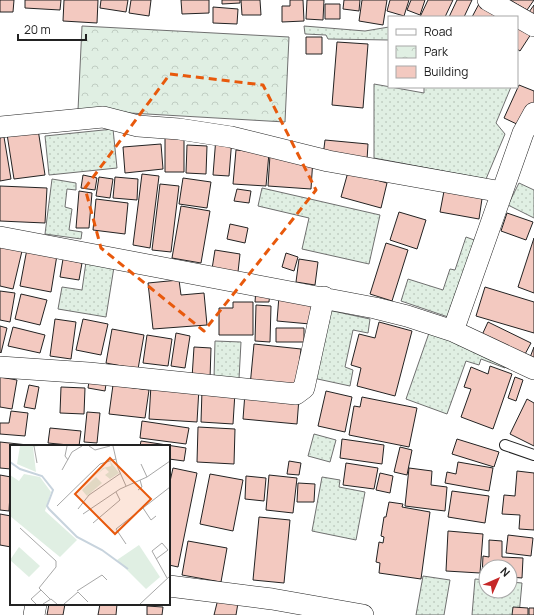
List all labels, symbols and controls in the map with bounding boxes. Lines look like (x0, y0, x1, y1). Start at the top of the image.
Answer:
scale bar (18, 16, 86, 42)
legend (388, 16, 518, 88)
text: 20 m (24, 21, 51, 38)
text: Road (424, 23, 452, 40)
text: Park (424, 43, 449, 60)
text: Building (424, 63, 468, 80)
inset map (10, 445, 170, 605)
north arrow (478, 559, 518, 599)
text: N (497, 563, 514, 580)

